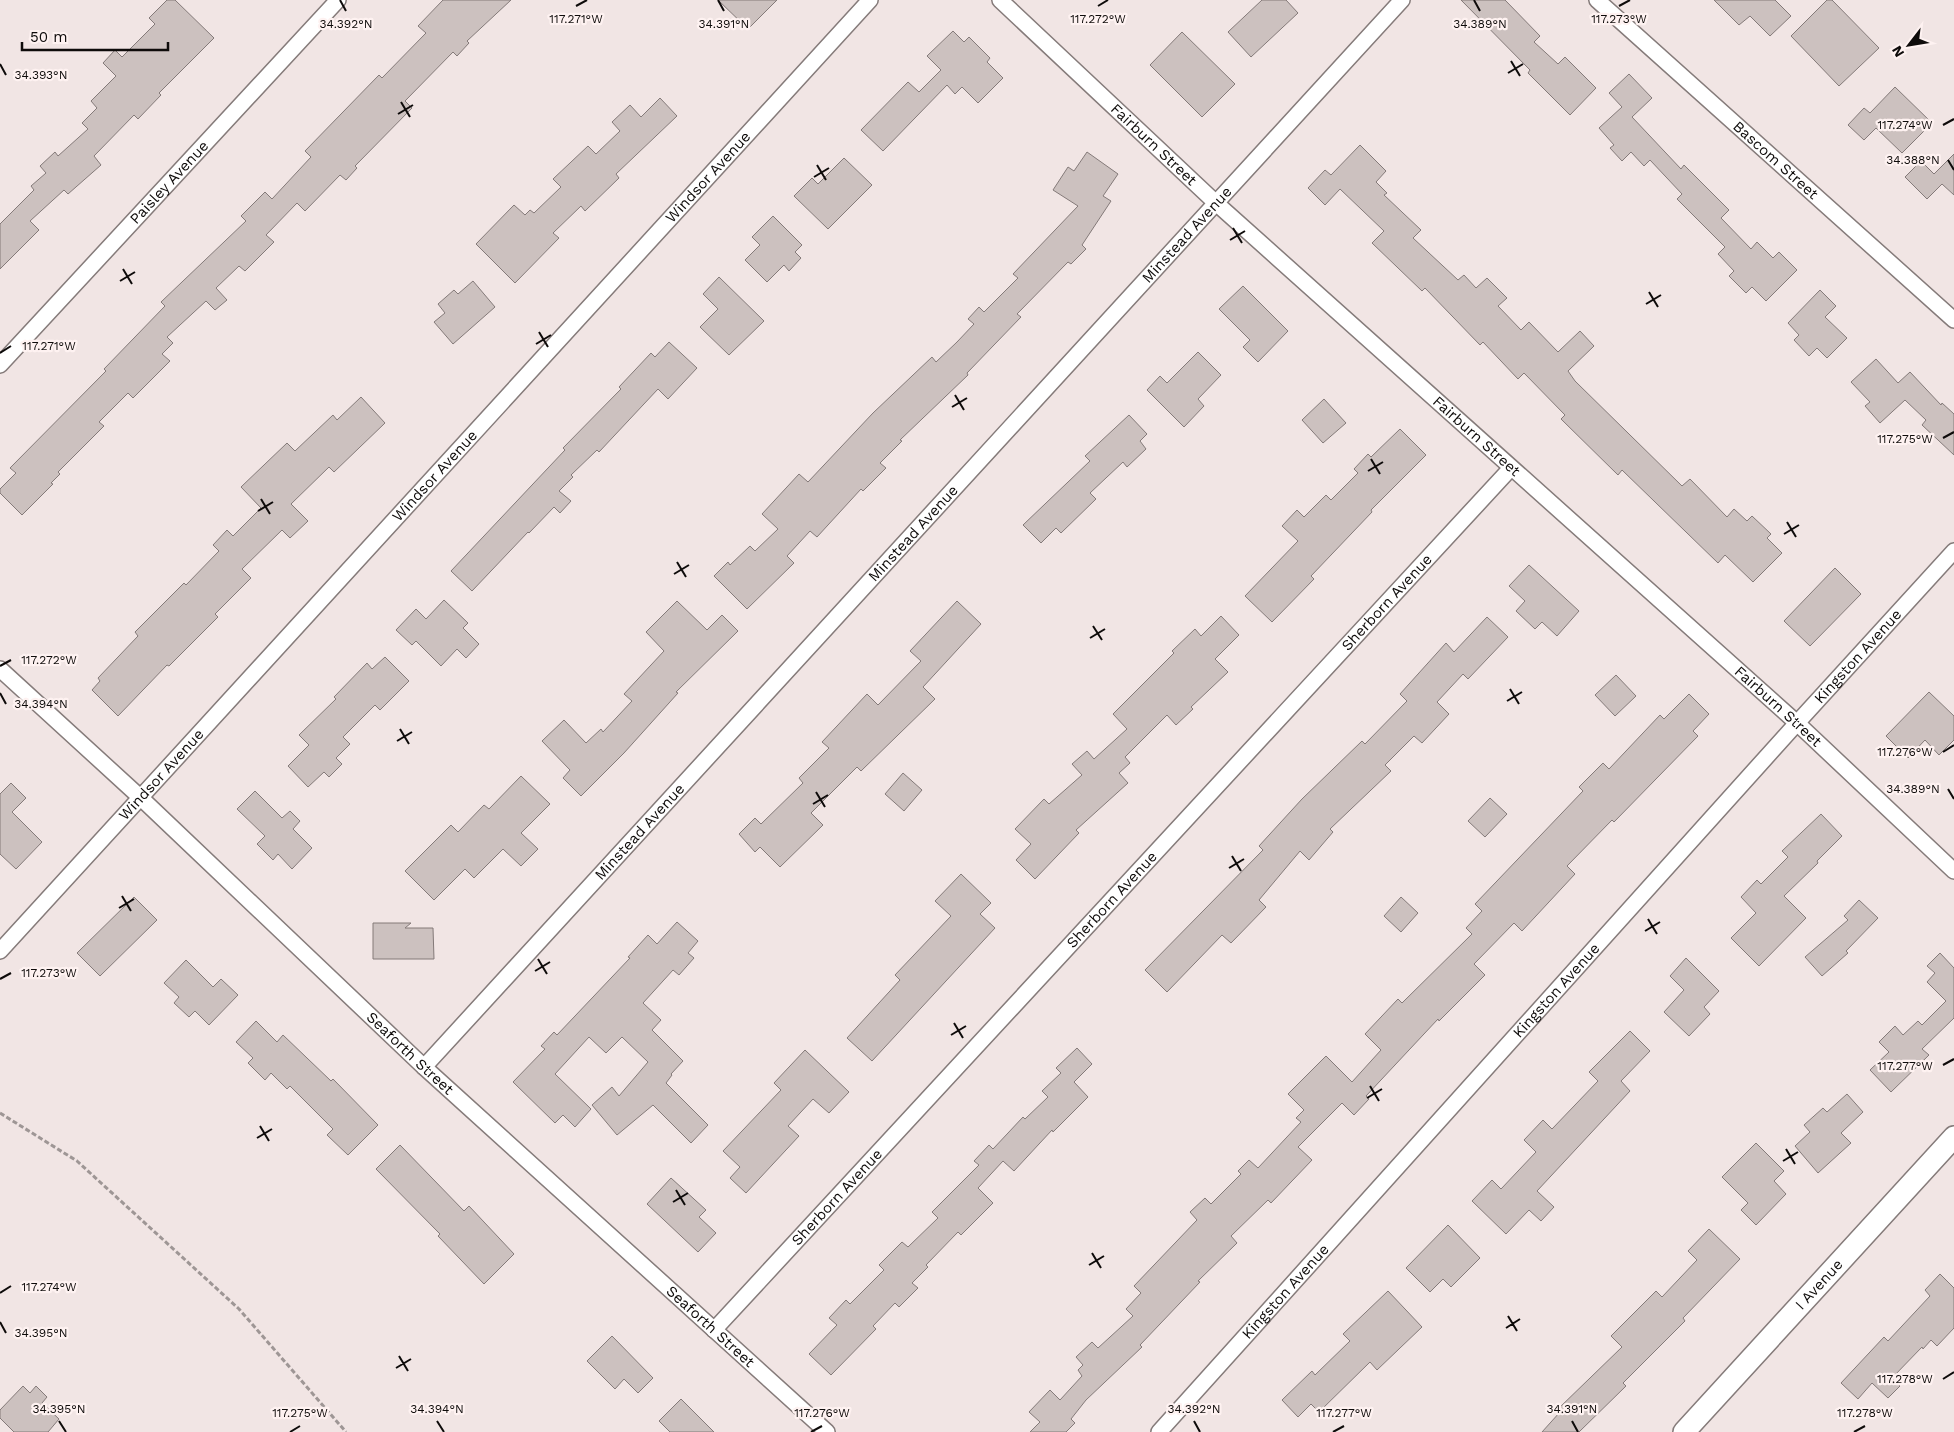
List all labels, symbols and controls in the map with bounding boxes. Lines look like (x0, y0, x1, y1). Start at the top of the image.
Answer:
text: 117.271°W (549, 12, 603, 26)
text: 117.272°W (1070, 12, 1126, 26)
text: 117.273°W (1591, 12, 1647, 26)
text: 34.392°N (319, 17, 373, 31)
text: 34.391°N (699, 17, 749, 31)
text: 34.389°N (1453, 17, 1507, 31)
scale bar (22, 20, 169, 52)
north arrow (1884, 20, 1934, 70)
text: 50 m (30, 28, 67, 46)
text: N (1888, 43, 1907, 60)
text: 34.393°N (15, 68, 67, 82)
street label: Fairburn Street (1107, 100, 1201, 190)
street label: Bascom Street (1729, 117, 1823, 203)
text: 117.274°W (1877, 118, 1933, 132)
street label: Windsor Avenue (662, 128, 754, 226)
street label: Paisley Avenue (126, 137, 212, 228)
text: 34.388°N (1886, 153, 1940, 167)
street label: Minstead Avenue (1138, 183, 1236, 287)
text: 117.271°W (22, 339, 76, 353)
street label: Fairburn Street (1429, 392, 1525, 480)
street label: Windsor Avenue (388, 426, 481, 525)
text: 117.275°W (1877, 432, 1933, 446)
street label: Minstead Avenue (865, 481, 962, 585)
street label: Sherborn Avenue (1338, 550, 1436, 654)
street label: Kingston Avenue (1810, 606, 1905, 707)
text: 117.272°W (21, 653, 77, 667)
street label: Fairburn Street (1731, 662, 1826, 751)
text: 34.394°N (14, 697, 68, 711)
street label: Windsor Avenue (115, 725, 208, 824)
text: 117.276°W (1877, 745, 1933, 759)
street label: Minstead Avenue (591, 780, 688, 884)
text: 34.389°N (1886, 782, 1940, 796)
street label: Sherborn Avenue (1063, 848, 1161, 952)
street label: Kingston Avenue (1509, 939, 1604, 1042)
text: 117.273°W (21, 966, 77, 980)
street label: Seaforth Street (363, 1008, 458, 1099)
text: 117.277°W (1877, 1059, 1933, 1073)
street label: Sherborn Avenue (788, 1145, 886, 1249)
street label: Kingston Avenue (1238, 1240, 1333, 1343)
street label: I Avenue (1791, 1255, 1847, 1313)
text: 117.274°W (21, 1280, 77, 1294)
street label: Seaforth Street (663, 1282, 759, 1371)
text: 34.395°N (14, 1326, 68, 1340)
text: 117.278°W (1877, 1372, 1933, 1386)
text: 34.395°N (32, 1402, 86, 1416)
text: 34.394°N (410, 1402, 464, 1416)
text: 34.392°N (1167, 1402, 1221, 1416)
text: 34.391°N (1547, 1402, 1597, 1416)
text: 117.275°W (272, 1406, 328, 1420)
text: 117.276°W (794, 1406, 850, 1420)
text: 117.277°W (1316, 1406, 1372, 1420)
text: 117.278°W (1837, 1406, 1893, 1420)

